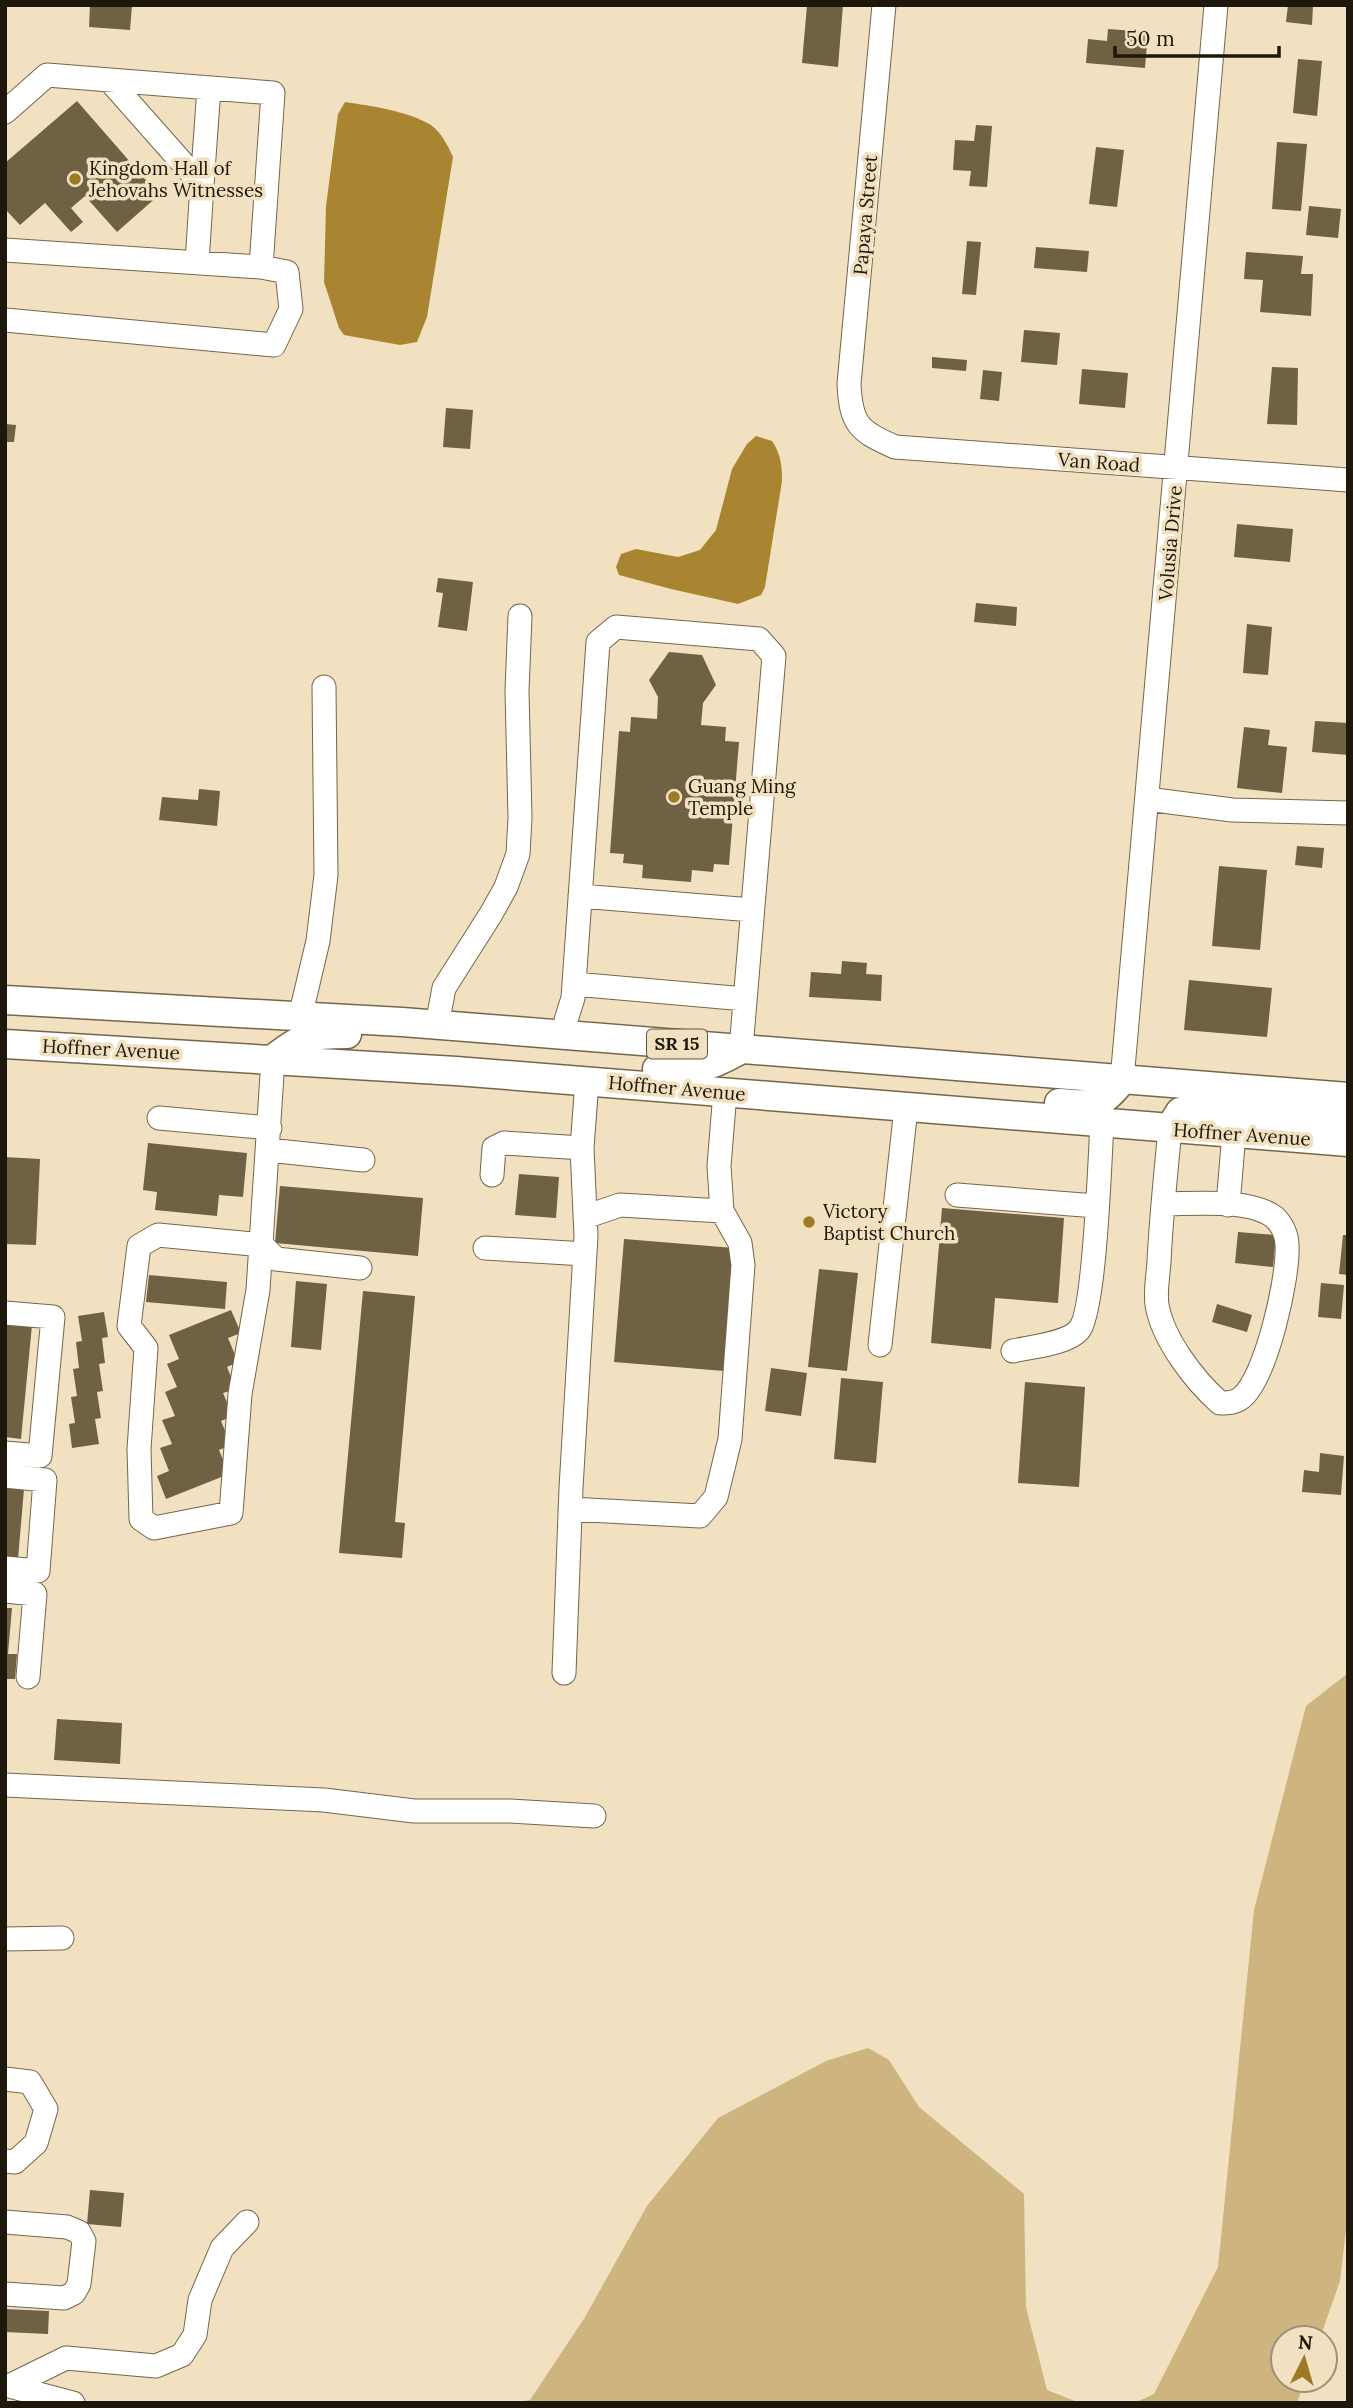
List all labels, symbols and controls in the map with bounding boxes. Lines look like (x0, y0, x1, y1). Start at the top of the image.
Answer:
scale bar (1115, 14, 1280, 58)
text: 50 m (1126, 25, 1175, 52)
street label: Papaya Street (848, 153, 882, 276)
place label: Kingdom Hall of Jehovahs Witnesses (88, 156, 263, 202)
marker: Kingdom Hall of Jehovahs Witnesses (67, 171, 83, 187)
street label: Van Road (1056, 447, 1141, 477)
street label: Volusia Drive (1153, 484, 1187, 603)
place label: Guang Ming Temple (688, 774, 796, 820)
marker: Guang Ming Temple (666, 789, 682, 805)
road number: SR 15 (647, 1030, 707, 1058)
street label: Hoffner Avenue (41, 1033, 181, 1065)
street label: Hoffner Avenue (607, 1070, 747, 1106)
street label: Hoffner Avenue (1172, 1117, 1312, 1151)
place label: Victory Baptist Church (822, 1199, 955, 1245)
marker: Victory Baptist Church (801, 1214, 817, 1230)
north arrow (1269, 2324, 1339, 2394)
text: N (1297, 2329, 1314, 2355)

